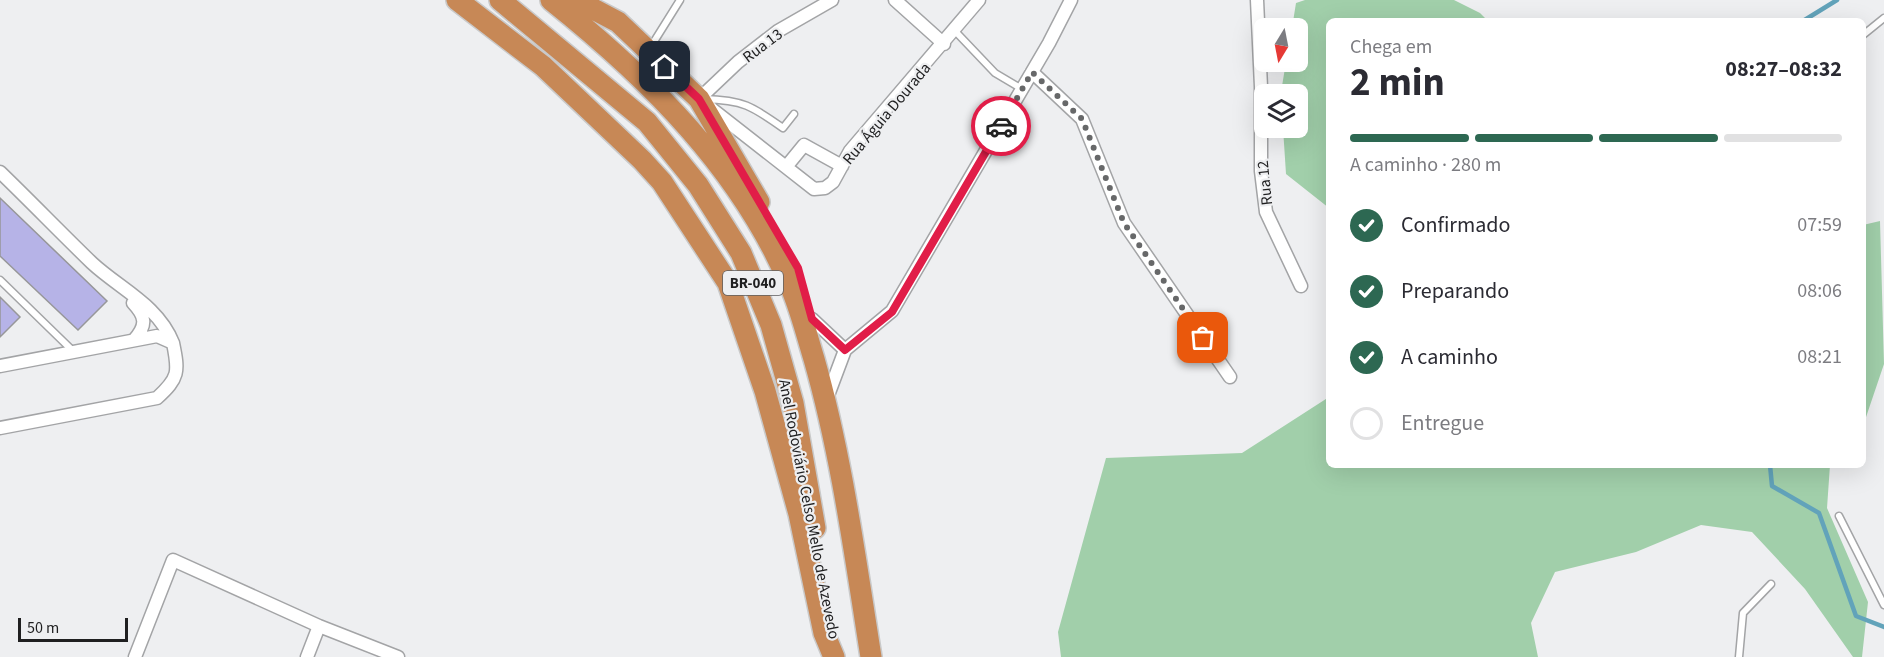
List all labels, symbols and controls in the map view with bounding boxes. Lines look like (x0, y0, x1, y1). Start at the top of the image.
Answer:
north arrow (1254, 18, 1308, 72)
map controls (1254, 18, 1308, 138)
street label: Rua 13 (738, 23, 787, 68)
text: Chega em (1350, 33, 1432, 61)
pin (639, 41, 690, 92)
icon: home (648, 50, 681, 83)
text: 08:27–08:32 (1725, 53, 1842, 85)
text: 2 min (1350, 55, 1445, 111)
street label: Rua Águia Dourada (837, 58, 936, 169)
button: layers (1254, 84, 1308, 138)
courier (971, 96, 1031, 156)
icon: car (985, 110, 1018, 143)
text: A caminho · 280 m (1350, 151, 1501, 179)
street label: Rua 12 (1252, 159, 1278, 206)
icon: check (1350, 209, 1383, 242)
text: Confirmado (1401, 209, 1510, 241)
text: 07:59 (1797, 211, 1842, 239)
road number: BR-040 (723, 271, 783, 295)
icon: check (1350, 275, 1383, 308)
text: Preparando (1401, 275, 1509, 307)
text: 08:06 (1797, 277, 1842, 305)
pin (1177, 312, 1228, 363)
icon: bag (1186, 321, 1219, 354)
icon: check (1350, 341, 1383, 374)
text: A caminho (1401, 341, 1498, 373)
text: 08:21 (1797, 343, 1842, 371)
street label: Anel Rodoviário Celso Mello de Azevedo (773, 377, 845, 641)
text: Entregue (1401, 407, 1484, 439)
scale bar (18, 615, 128, 642)
text: 50 m (27, 617, 59, 639)

